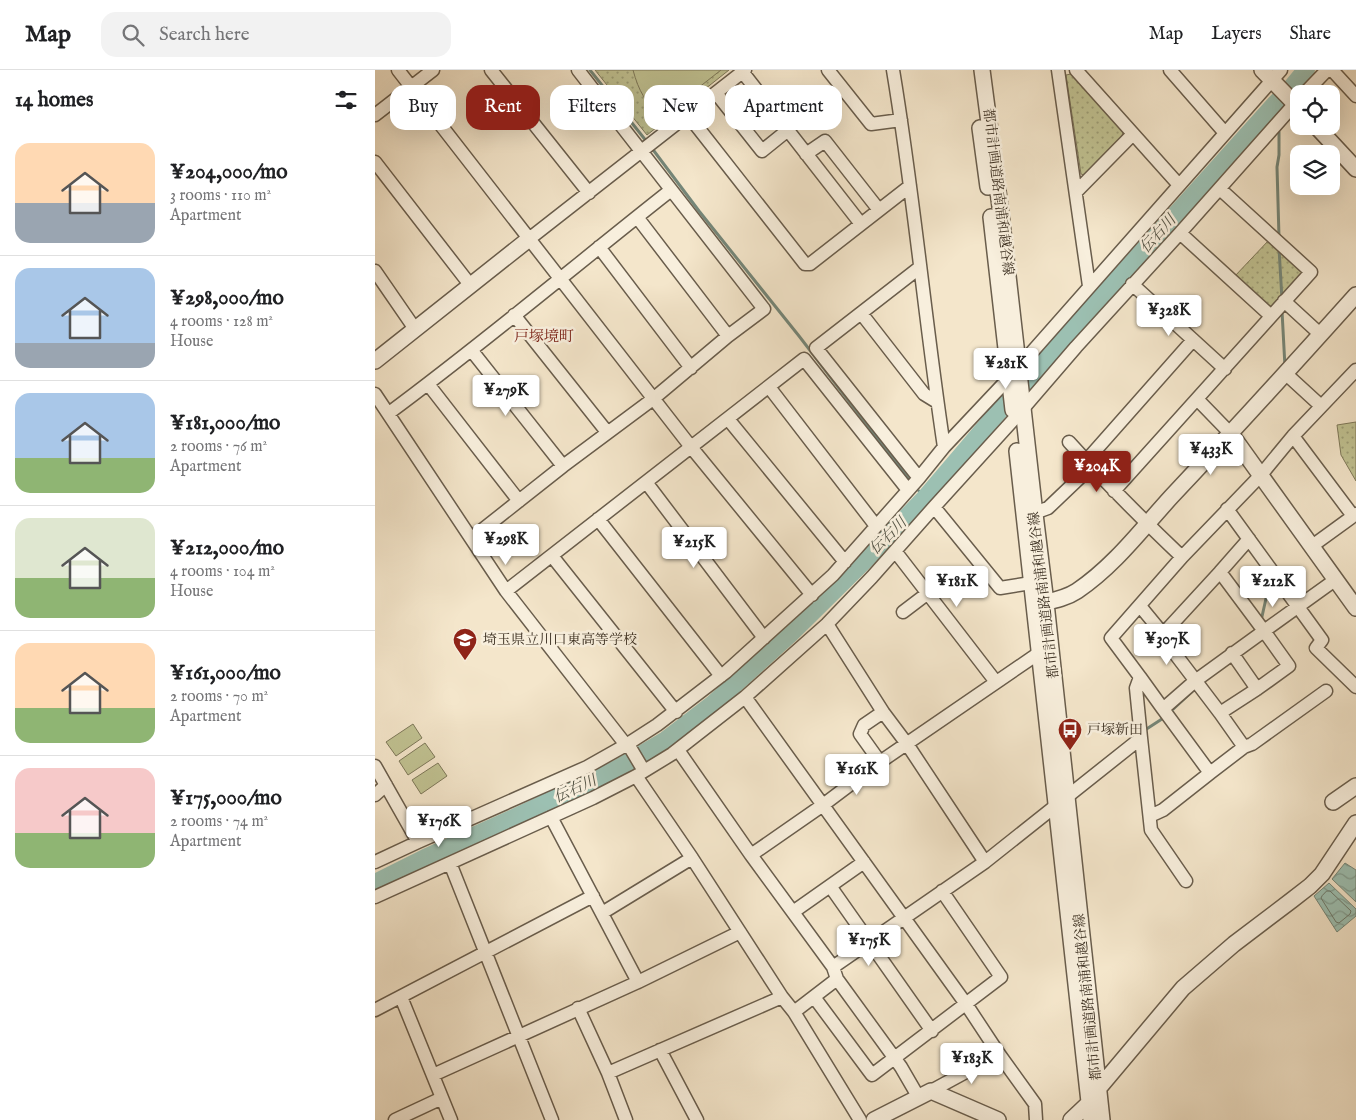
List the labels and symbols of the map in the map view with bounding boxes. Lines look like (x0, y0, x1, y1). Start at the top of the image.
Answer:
street label: 都市計画道路南浦和越谷線 (979, 108, 1017, 276)
water label: 伝右川 (1136, 209, 1181, 257)
pin: ¥328K (1134, 294, 1204, 337)
district label: 戸塚境町 (514, 327, 574, 346)
pin: ¥281K (971, 348, 1041, 390)
pin: ¥279K (471, 374, 541, 417)
pin: ¥433K (1176, 434, 1246, 476)
pin: ¥204K (1062, 450, 1132, 493)
street label: 都市計画道路南浦和越谷線 (1025, 511, 1063, 679)
water label: 伝右川 (865, 512, 912, 559)
pin: ¥298K (471, 524, 541, 566)
pin: ¥215K (659, 526, 729, 569)
pin: ¥181K (922, 566, 992, 608)
pin: ¥212K (1238, 566, 1308, 608)
pin: ¥307K (1132, 624, 1202, 666)
school or university icon: 埼玉県立川口東高等学校 (452, 627, 478, 661)
place label: 埼玉県立川口東高等学校 (483, 631, 637, 649)
bus stop icon: 戸塚新田 (1057, 717, 1083, 751)
place label: 戸塚新田 (1087, 721, 1143, 739)
pin: ¥161K (822, 754, 892, 796)
water label: 伝右川 (551, 770, 601, 807)
pin: ¥176K (404, 806, 474, 848)
street label: 都市計画道路南浦和越谷線 (1070, 913, 1106, 1081)
pin: ¥175K (834, 924, 904, 967)
pin: ¥183K (937, 1042, 1007, 1085)

